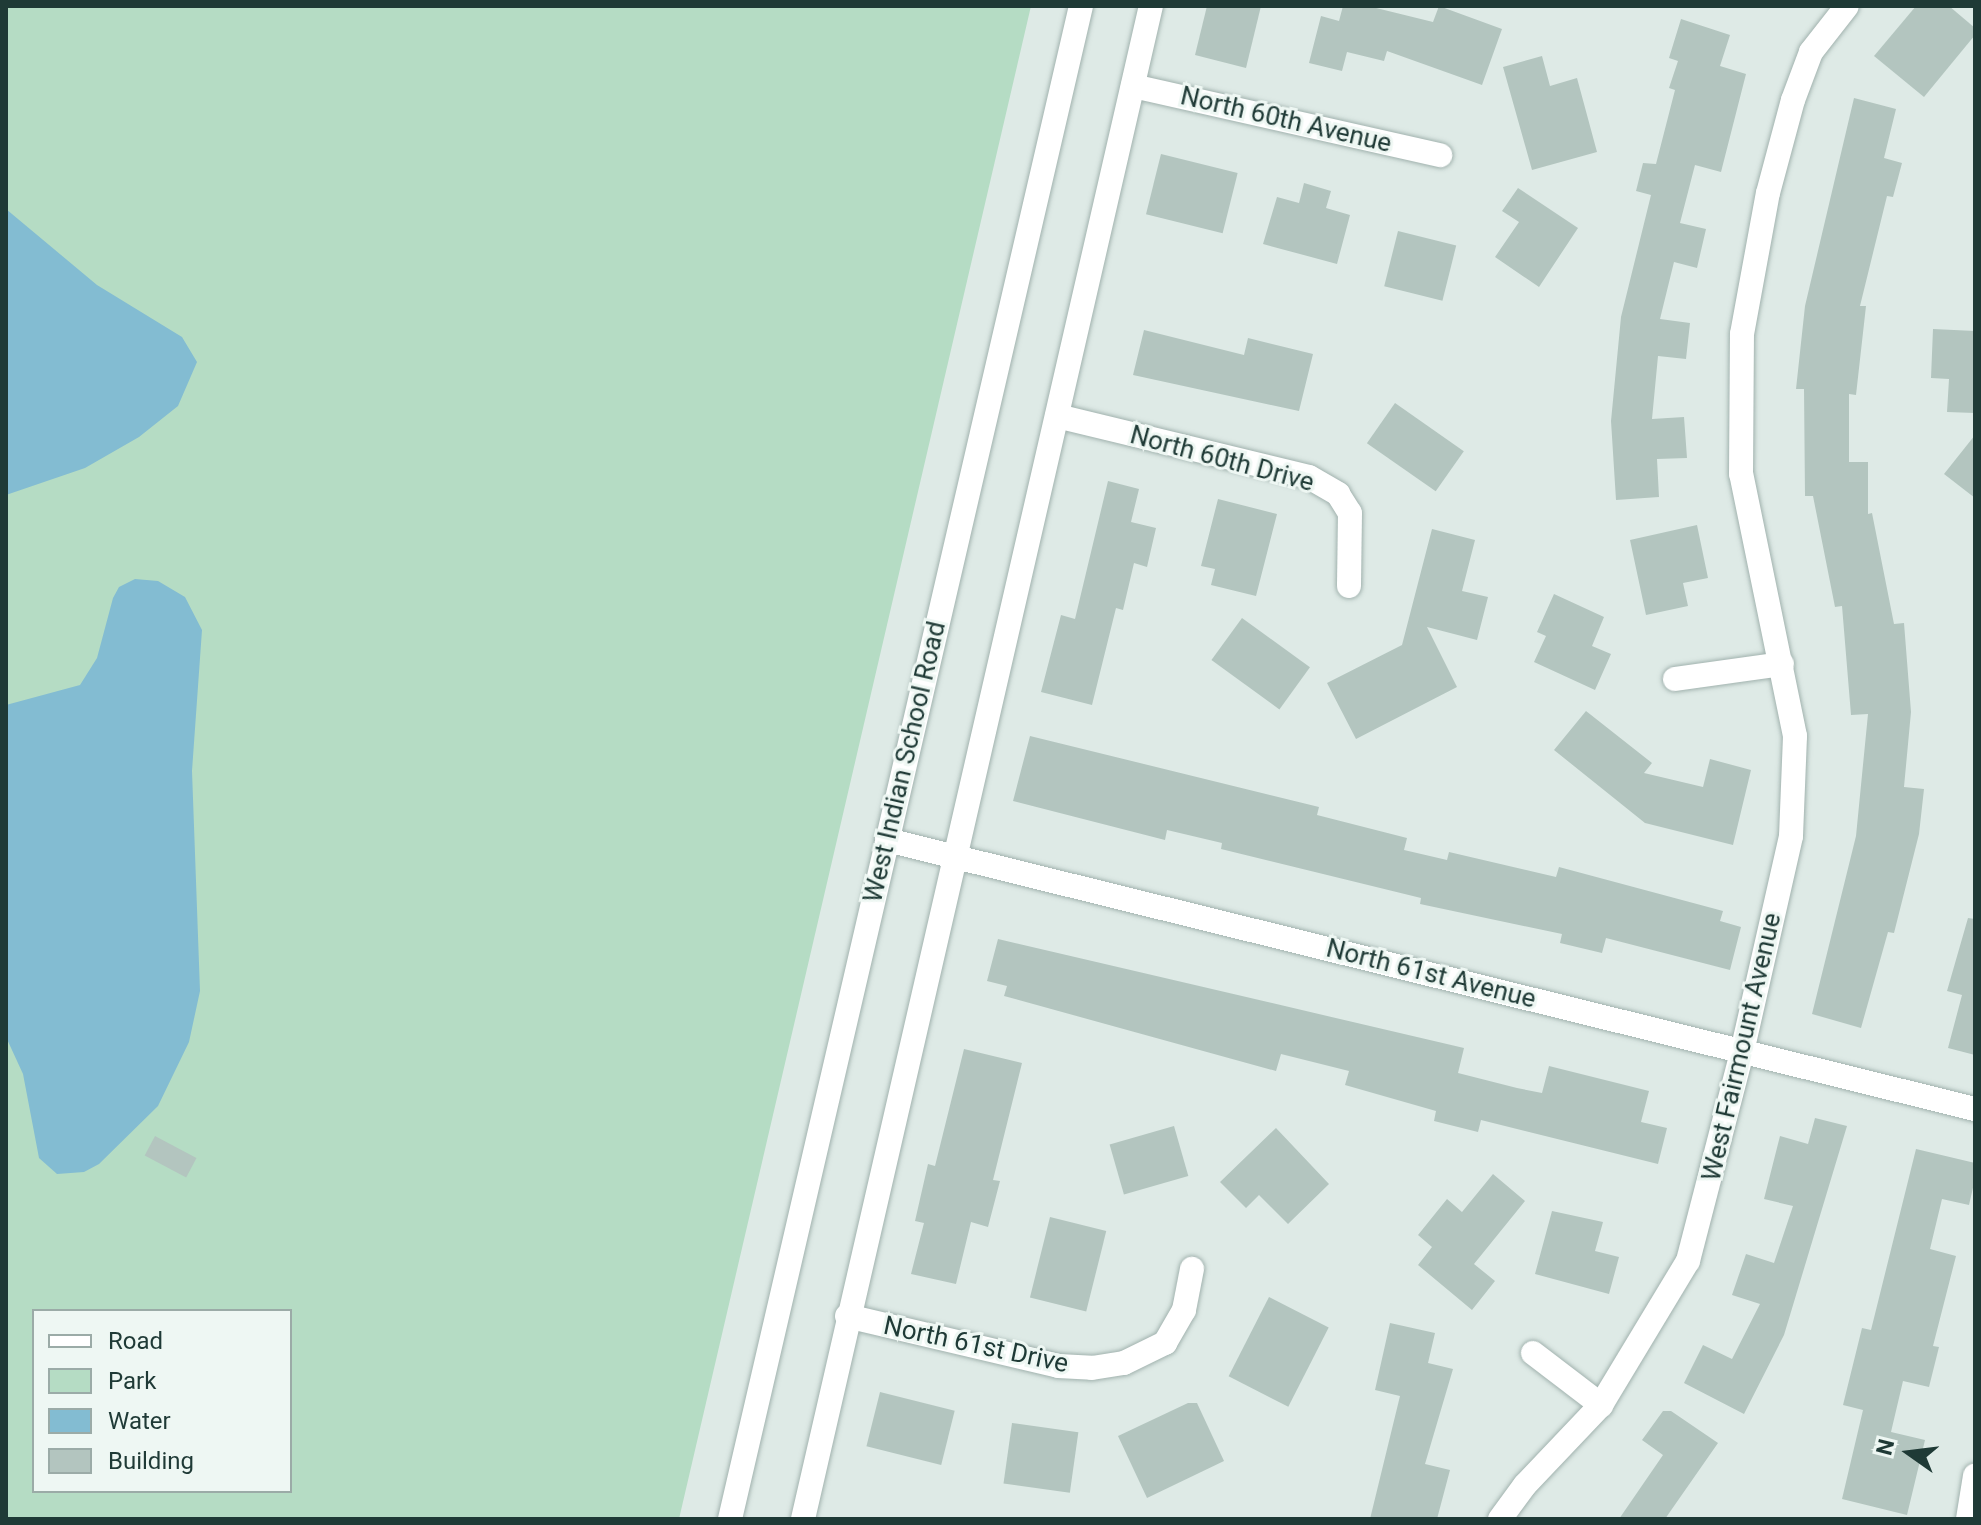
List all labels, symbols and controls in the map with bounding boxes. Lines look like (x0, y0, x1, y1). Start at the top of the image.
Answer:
street label: North 60th Avenue (1177, 81, 1395, 159)
street label: North 60th Drive (1127, 419, 1317, 499)
street label: West Indian School Road (857, 618, 953, 906)
street label: West Fairmount Avenue (1696, 910, 1788, 1184)
street label: North 61st Avenue (1323, 933, 1539, 1015)
legend (32, 1309, 292, 1493)
street label: North 61st Drive (881, 1310, 1071, 1380)
text: Road (108, 1327, 163, 1355)
text: Park (108, 1367, 156, 1395)
text: Water (108, 1407, 171, 1435)
north arrow (1869, 1413, 1949, 1493)
text: N (1871, 1437, 1899, 1458)
text: Building (108, 1447, 194, 1475)

